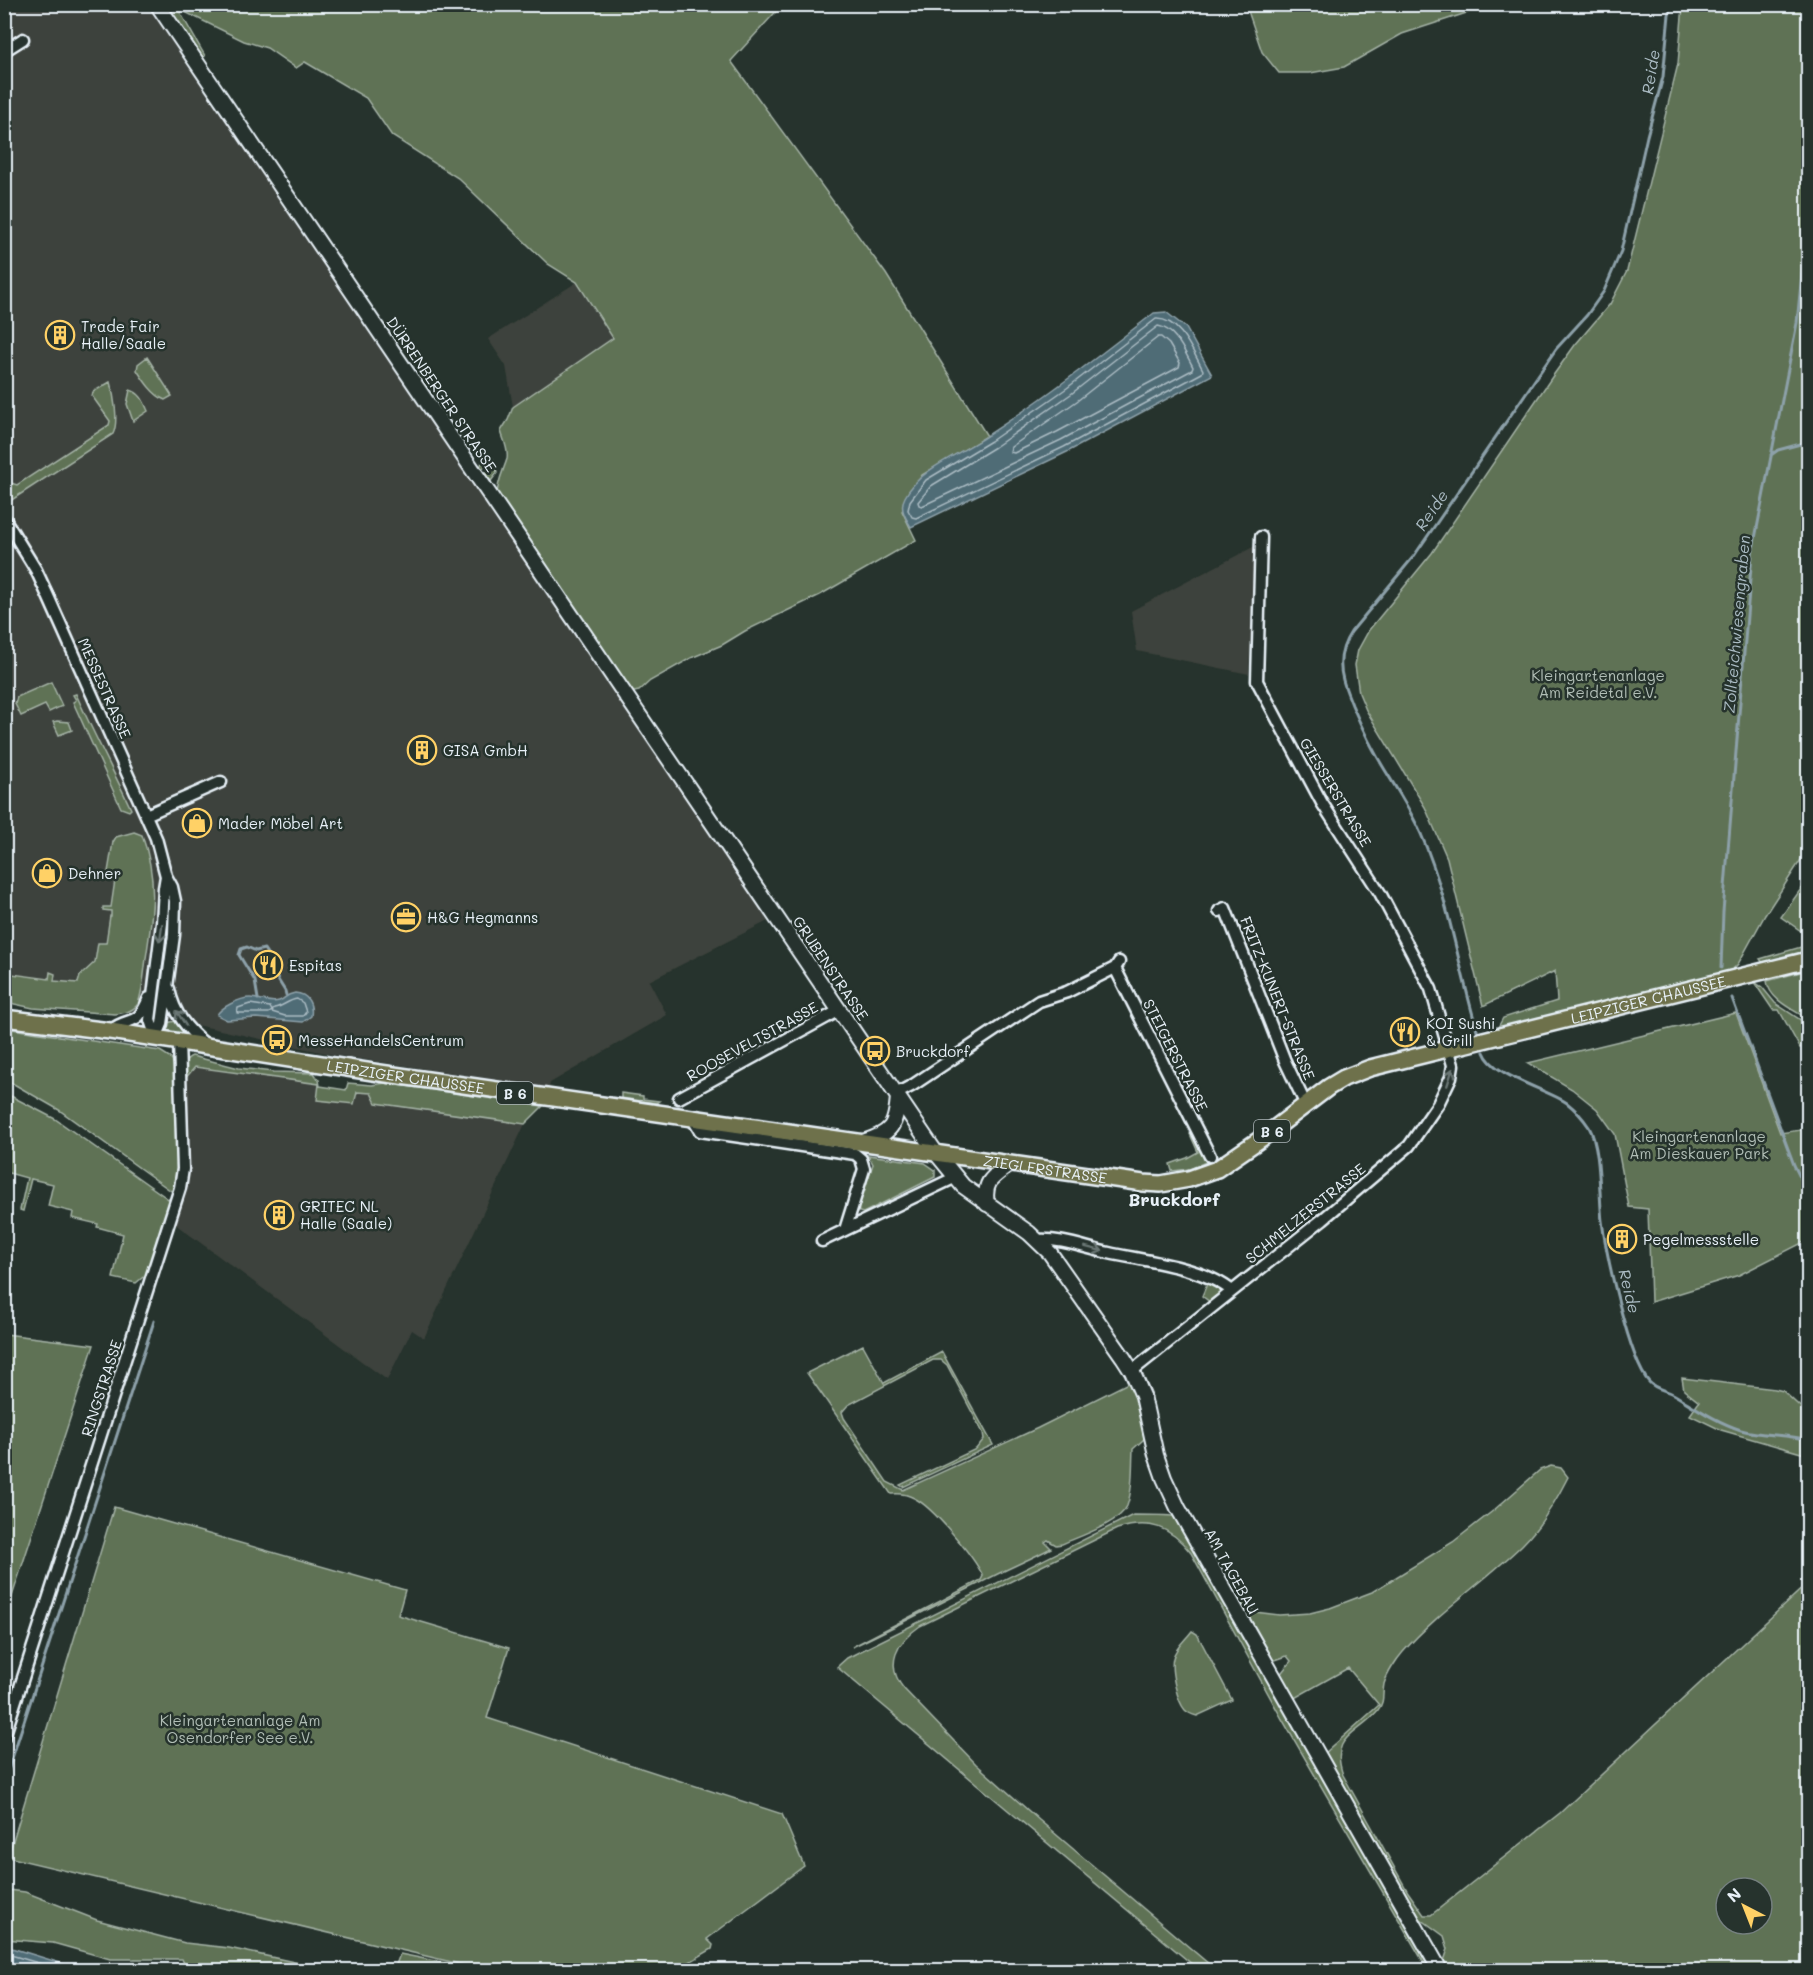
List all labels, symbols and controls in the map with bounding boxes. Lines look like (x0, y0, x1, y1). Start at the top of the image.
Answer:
water label: Reide (1636, 48, 1664, 96)
street label: DÜRRENBERGER STRASSE (383, 312, 502, 476)
place label: Trade Fair Halle/Saale (81, 316, 166, 353)
building icon: Trade Fair Halle/Saale (44, 319, 76, 351)
water label: Reide (1410, 485, 1452, 535)
water label: Zollteichwiesengraben (1718, 534, 1754, 714)
street label: MESSESTRASSE (74, 634, 136, 742)
park label: Kleingartenanlage Am Reidetal e.V. (1531, 665, 1665, 702)
building icon: GISA GmbH (406, 734, 438, 766)
street label: GIESSERSTRASSE (1296, 734, 1377, 850)
place label: GISA GmbH (443, 740, 528, 760)
shop icon: Mader Möbel Art (181, 807, 213, 839)
place label: Mader Möbel Art (218, 813, 343, 833)
shop icon: Dehner (31, 857, 63, 889)
place label: Dehner (68, 863, 121, 883)
office icon: H&G Hegmanns (390, 901, 422, 933)
place label: H&G Hegmanns (427, 907, 538, 927)
street label: GRUBENSTRASSE (789, 912, 874, 1024)
street label: FRITZ-KUNERT-STRASSE (1236, 913, 1320, 1083)
one-way arrow (155, 922, 166, 942)
restaurant icon: Espitas (252, 949, 284, 981)
place label: Espitas (289, 955, 342, 975)
street label: LEIPZIGER CHAUSSEE (1569, 971, 1728, 1028)
street label: STEIGERSTRASSE (1139, 995, 1213, 1115)
street label: ROOSEVELTSTRASSE (683, 996, 822, 1085)
one-way arrow (175, 1010, 187, 1027)
place label: KOI Sushi & Grill (1426, 1013, 1495, 1050)
restaurant icon: KOI Sushi & Grill (1389, 1016, 1421, 1048)
bus stop icon: MesseHandelsCentrum (261, 1024, 293, 1056)
place label: MesseHandelsCentrum (298, 1030, 464, 1050)
bus stop icon: Bruckdorf (859, 1035, 891, 1067)
place label: Bruckdorf (896, 1041, 971, 1061)
street label: LEIPZIGER CHAUSSEE (326, 1055, 486, 1098)
one-way arrow (1445, 1068, 1456, 1087)
road number: B 6 (497, 1082, 533, 1104)
road number: B 6 (1254, 1120, 1290, 1142)
park label: Kleingartenanlage Am Dieskauer Park (1629, 1126, 1769, 1163)
street label: ZIEGLERSTRASSE (982, 1150, 1109, 1188)
street label: SCHMELZERSTRASSE (1241, 1158, 1369, 1268)
district label: Bruckdorf (1128, 1187, 1220, 1211)
place label: GRITEC NL Halle (Saale) (300, 1196, 392, 1233)
building icon: GRITEC NL Halle (Saale) (263, 1199, 295, 1231)
building icon: Pegelmessstelle (1606, 1223, 1638, 1255)
place label: Pegelmessstelle (1643, 1229, 1759, 1249)
one-way arrow (1084, 1244, 1103, 1256)
water label: Reide (1614, 1267, 1646, 1316)
street label: RINGSTRASSE (76, 1337, 126, 1439)
street label: AM TAGEBAU (1200, 1524, 1264, 1618)
park label: Kleingartenanlage Am Osendorfer See e.V. (160, 1710, 320, 1747)
north arrow (1714, 1876, 1774, 1936)
text: N (1722, 1883, 1745, 1906)

